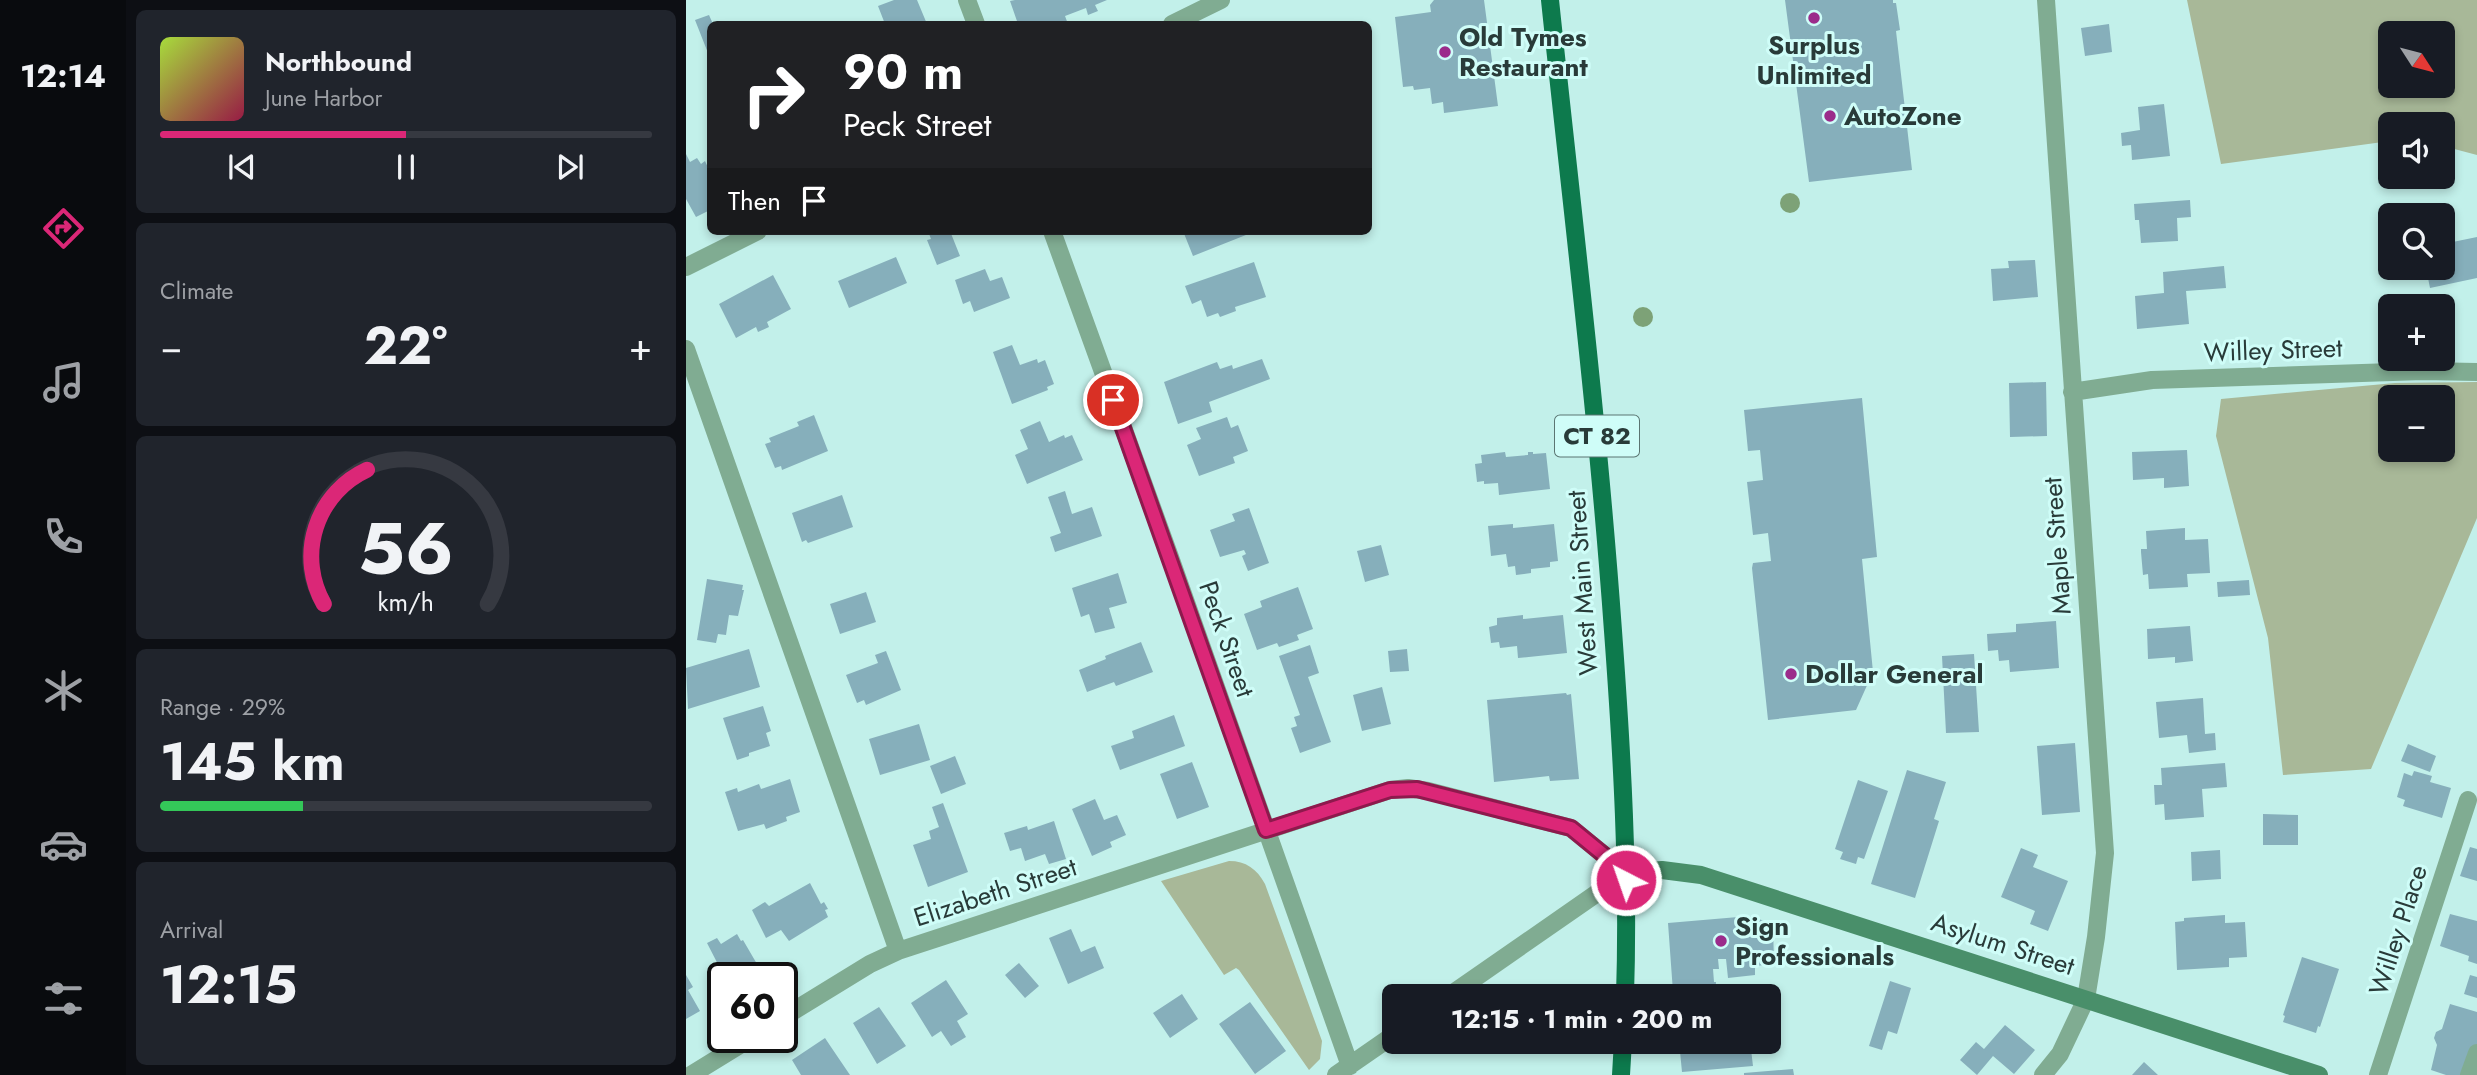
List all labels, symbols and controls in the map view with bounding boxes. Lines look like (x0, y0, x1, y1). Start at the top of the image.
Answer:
marker: Surplus Unlimited (1806, 10, 1822, 26)
place label: Old Tymes Restaurant (1459, 18, 1588, 86)
north arrow (2378, 21, 2455, 98)
map controls (2378, 21, 2455, 462)
place label: Surplus Unlimited (1756, 26, 1872, 94)
text: 90 m (843, 37, 963, 107)
text: Northbound (265, 43, 412, 81)
marker: Old Tymes Restaurant (1437, 44, 1453, 60)
icon: right (728, 49, 819, 140)
text: 12:14 (20, 53, 106, 99)
text: June Harbor (265, 81, 382, 115)
place label: AutoZone (1843, 97, 1962, 135)
text: Peck Street (843, 102, 991, 148)
marker: AutoZone (1822, 108, 1838, 124)
button: sound (2378, 112, 2455, 189)
icon: previous (223, 148, 261, 186)
icon: pause (387, 148, 425, 186)
icon: next (551, 148, 589, 186)
text: Then (728, 182, 781, 220)
icon: arrive (795, 182, 833, 220)
button: search (2378, 203, 2455, 280)
icon: directions (39, 204, 88, 253)
text: Climate (160, 274, 233, 308)
button: + (2378, 294, 2455, 371)
text: 22° (364, 308, 447, 384)
text: − (160, 319, 182, 374)
text: + (629, 319, 652, 374)
street label: Willey Street (2203, 329, 2344, 371)
icon: music (39, 358, 88, 407)
pin (1083, 370, 1143, 430)
icon: arrive (1094, 381, 1132, 419)
button: − (2378, 385, 2455, 462)
road number: CT 82 (1555, 416, 1639, 456)
street label: Maple Street (2033, 475, 2081, 616)
street label: West Main Street (1557, 488, 1607, 677)
text: 56 (358, 496, 454, 601)
icon: phone (39, 512, 88, 561)
street label: Peck Street (1189, 576, 1265, 703)
text: km/h (378, 583, 434, 619)
place label: Dollar General (1805, 655, 1984, 693)
icon: climate (39, 666, 88, 715)
marker: Dollar General (1783, 666, 1799, 682)
text: Range · 29% (160, 690, 285, 724)
text: 145 km (160, 724, 345, 800)
icon: car (39, 820, 88, 869)
position arrow (1589, 843, 1663, 917)
street label: Elizabeth Street (909, 848, 1082, 936)
street label: Willey Place (2359, 860, 2437, 1000)
street label: Asylum Street (1926, 903, 2080, 985)
place label: Sign Professionals (1735, 907, 1894, 975)
text: Arrival (160, 913, 223, 947)
marker: Sign Professionals (1713, 933, 1729, 949)
text: 12:15 (160, 947, 297, 1023)
speed limit sign: 60 (707, 962, 798, 1053)
icon: filters (39, 974, 88, 1023)
text: 12:15 · 1 min · 200 m (1451, 1000, 1712, 1038)

